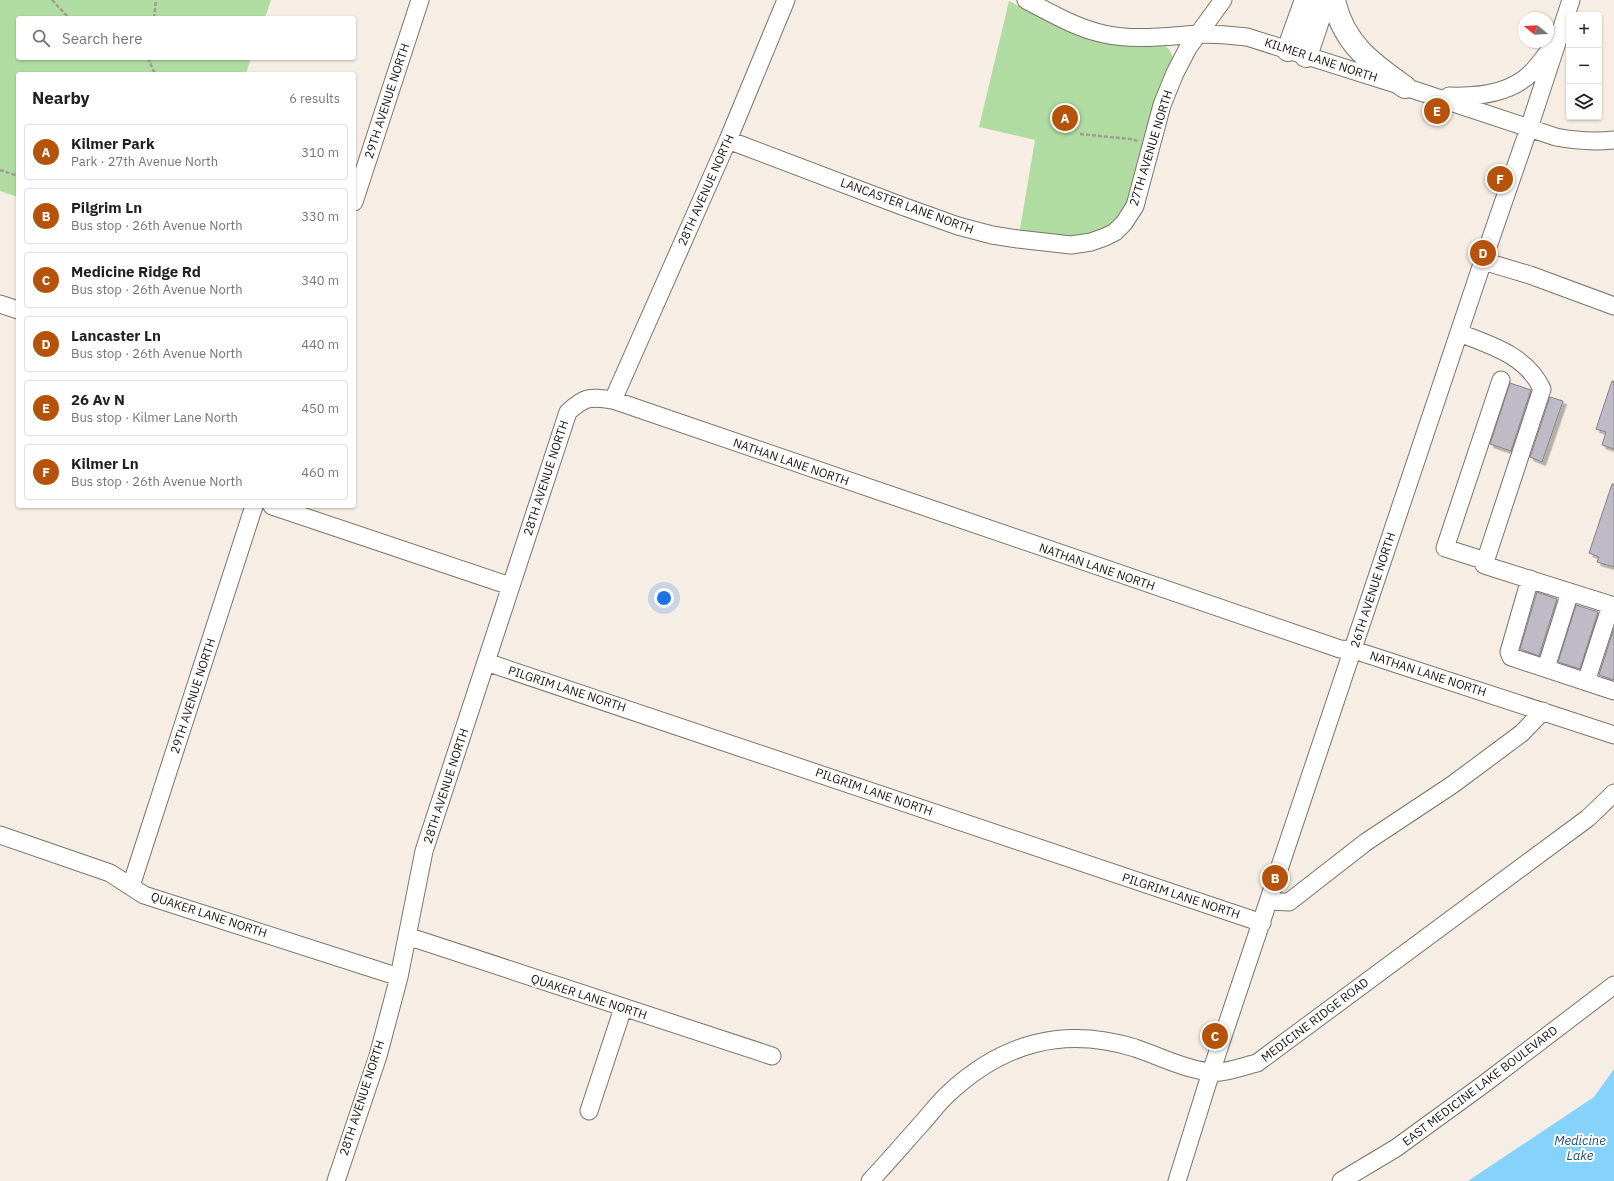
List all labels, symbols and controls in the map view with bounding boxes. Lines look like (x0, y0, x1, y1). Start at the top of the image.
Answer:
north arrow (1518, 12, 1554, 48)
map controls (1566, 12, 1602, 120)
button: + (1566, 12, 1602, 48)
search box (16, 16, 356, 60)
icon: search (30, 27, 52, 49)
text: Search here (62, 29, 142, 48)
street label: KILMER LANE NORTH (1263, 34, 1379, 85)
street label: 29TH AVENUE NORTH (361, 41, 412, 160)
button: − (1566, 48, 1602, 84)
button: layers (1566, 84, 1602, 120)
text: Nearby (32, 87, 90, 109)
street label: 27TH AVENUE NORTH (1126, 88, 1175, 208)
text: 6 results (289, 90, 340, 107)
pin: E (1424, 96, 1450, 126)
pin: A (1052, 103, 1078, 133)
street label: 28TH AVENUE NORTH (674, 132, 737, 248)
text: Kilmer Park (71, 134, 155, 153)
text: A (42, 144, 50, 161)
text: 310 m (301, 144, 339, 161)
text: Park · 27th Avenue North (71, 153, 218, 170)
pin: F (1487, 164, 1513, 194)
street label: LANCASTER LANE NORTH (838, 174, 976, 237)
text: Pilgrim Ln (71, 198, 142, 217)
text: B (42, 208, 50, 225)
text: 330 m (301, 208, 339, 225)
text: Bus stop · 26th Avenue North (71, 217, 243, 234)
pin: D (1470, 238, 1496, 268)
text: Medicine Ridge Rd (71, 262, 201, 281)
text: C (42, 272, 50, 289)
text: 340 m (301, 272, 339, 289)
text: Bus stop · 26th Avenue North (71, 281, 243, 298)
text: Lancaster Ln (71, 326, 161, 345)
text: D (41, 336, 51, 353)
text: 440 m (301, 336, 339, 353)
text: Bus stop · 26th Avenue North (71, 345, 243, 362)
text: 26 Av N (71, 390, 125, 409)
text: E (42, 400, 50, 417)
text: 450 m (301, 400, 339, 417)
text: Bus stop · Kilmer Lane North (71, 409, 238, 426)
street label: 28TH AVENUE NORTH (520, 418, 571, 537)
street label: NATHAN LANE NORTH (731, 435, 851, 488)
text: Kilmer Ln (71, 454, 139, 473)
text: F (42, 464, 50, 481)
text: 460 m (301, 464, 339, 481)
text: Bus stop · 26th Avenue North (71, 473, 243, 490)
street label: 26TH AVENUE NORTH (1347, 530, 1398, 649)
street label: NATHAN LANE NORTH (1037, 540, 1157, 593)
your location (654, 588, 674, 608)
street label: 29TH AVENUE NORTH (167, 636, 218, 755)
street label: NATHAN LANE NORTH (1368, 648, 1488, 699)
street label: PILGRIM LANE NORTH (506, 662, 628, 715)
street label: 28TH AVENUE NORTH (420, 726, 471, 845)
street label: PILGRIM LANE NORTH (814, 764, 935, 819)
pin: B (1262, 863, 1288, 893)
street label: PILGRIM LANE NORTH (1120, 869, 1242, 922)
street label: QUAKER LANE NORTH (149, 889, 269, 940)
street label: QUAKER LANE NORTH (529, 971, 649, 1022)
street label: MEDICINE RIDGE ROAD (1258, 974, 1371, 1065)
pin: C (1202, 1021, 1228, 1051)
street label: EAST MEDICINE LAKE BOULEVARD (1399, 1022, 1560, 1149)
street label: 28TH AVENUE NORTH (336, 1038, 387, 1157)
water label: Medicine Lake (1554, 1132, 1606, 1164)

